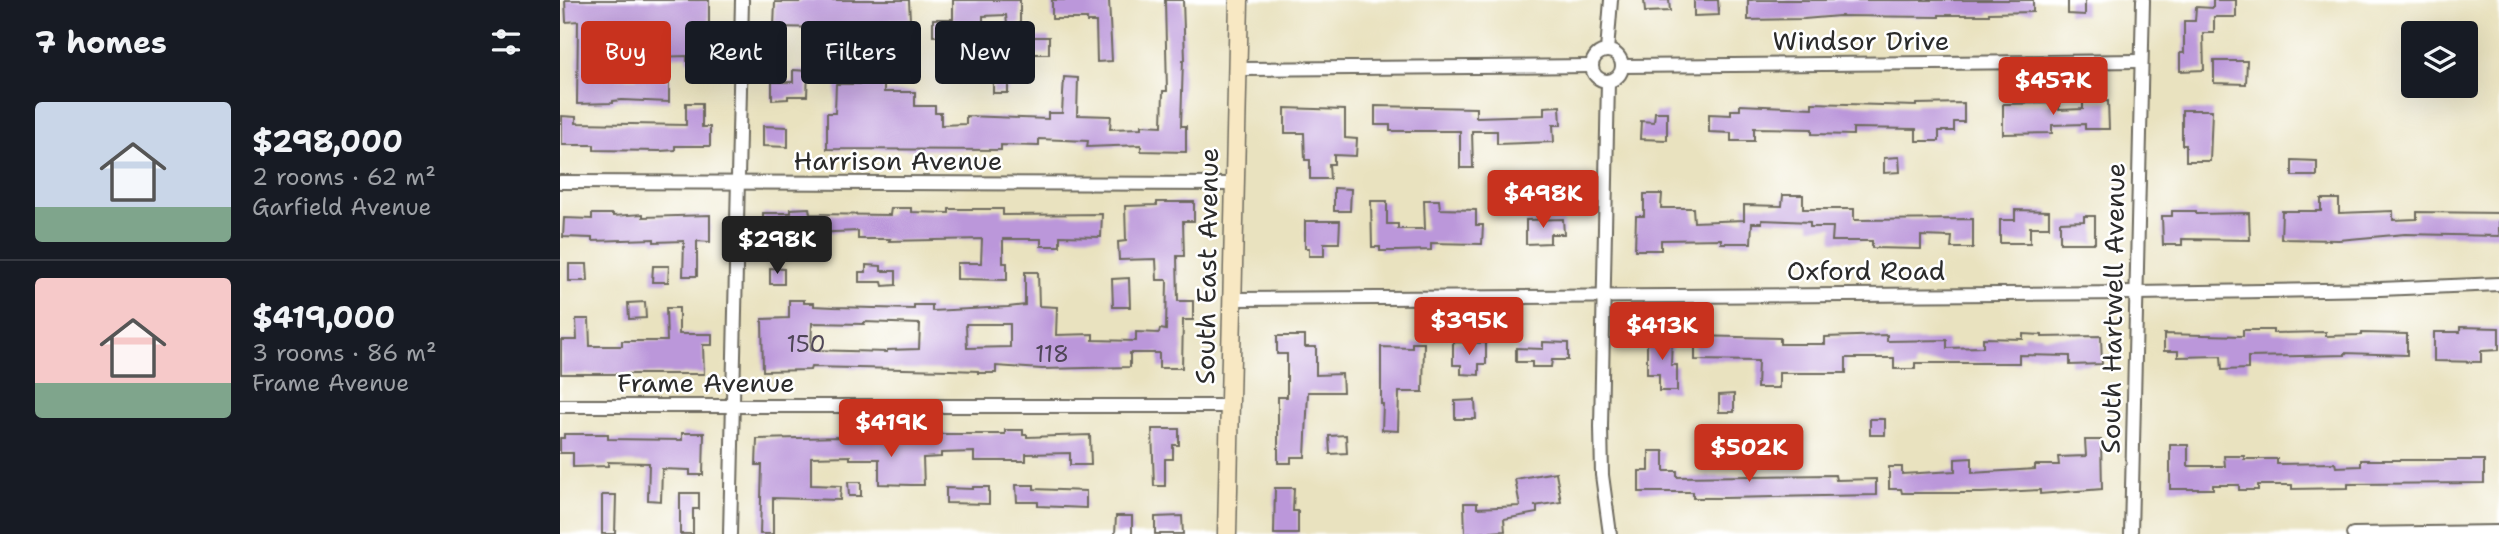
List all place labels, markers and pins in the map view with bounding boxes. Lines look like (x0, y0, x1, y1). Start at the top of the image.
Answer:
pin: $457K (2004, 58, 2102, 117)
pin: $498K (1494, 170, 1592, 230)
pin: $298K (728, 216, 826, 276)
pin: $395K (1420, 298, 1518, 357)
pin: $413K (1613, 302, 1711, 362)
pin: $419K (842, 400, 940, 459)
pin: $502K (1700, 424, 1798, 484)

